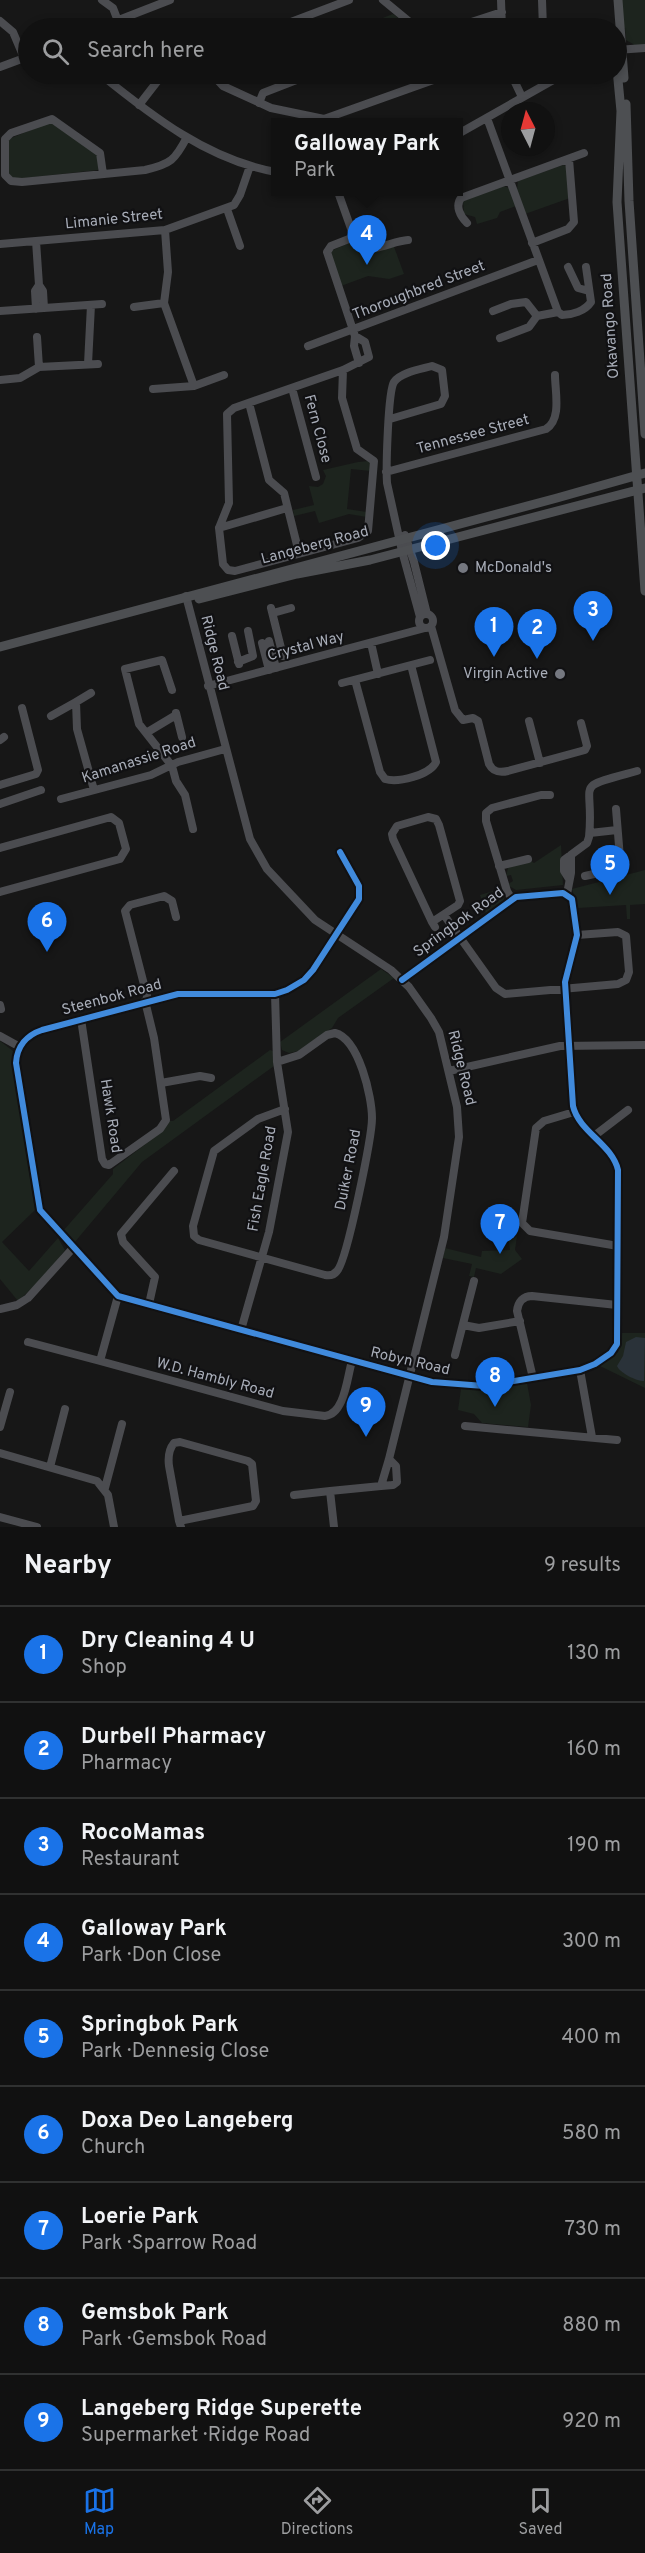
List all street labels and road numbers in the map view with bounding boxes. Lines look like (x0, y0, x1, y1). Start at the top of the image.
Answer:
street label: Limanie Street (64, 205, 164, 235)
street label: Thoroughbred Street (350, 257, 488, 325)
street label: Okavango Road (598, 273, 624, 379)
street label: Fern Close (299, 393, 335, 465)
street label: Tennessee Street (415, 411, 531, 459)
street label: Langeberg Road (259, 523, 371, 569)
street label: Ridge Road (195, 613, 233, 693)
street label: Crystal Way (265, 628, 347, 666)
street label: Kamanassie Road (79, 734, 199, 788)
street label: Springbok Road (410, 884, 508, 962)
street label: Steenbok Road (60, 976, 164, 1020)
street label: Ridge Road (442, 1028, 480, 1108)
street label: Hawk Road (95, 1078, 125, 1154)
street label: Fish Eagle Road (244, 1125, 282, 1233)
street label: Duiker Road (332, 1128, 366, 1212)
street label: Robyn Road (368, 1344, 452, 1380)
street label: W.D. Hambly Road (154, 1354, 276, 1404)

